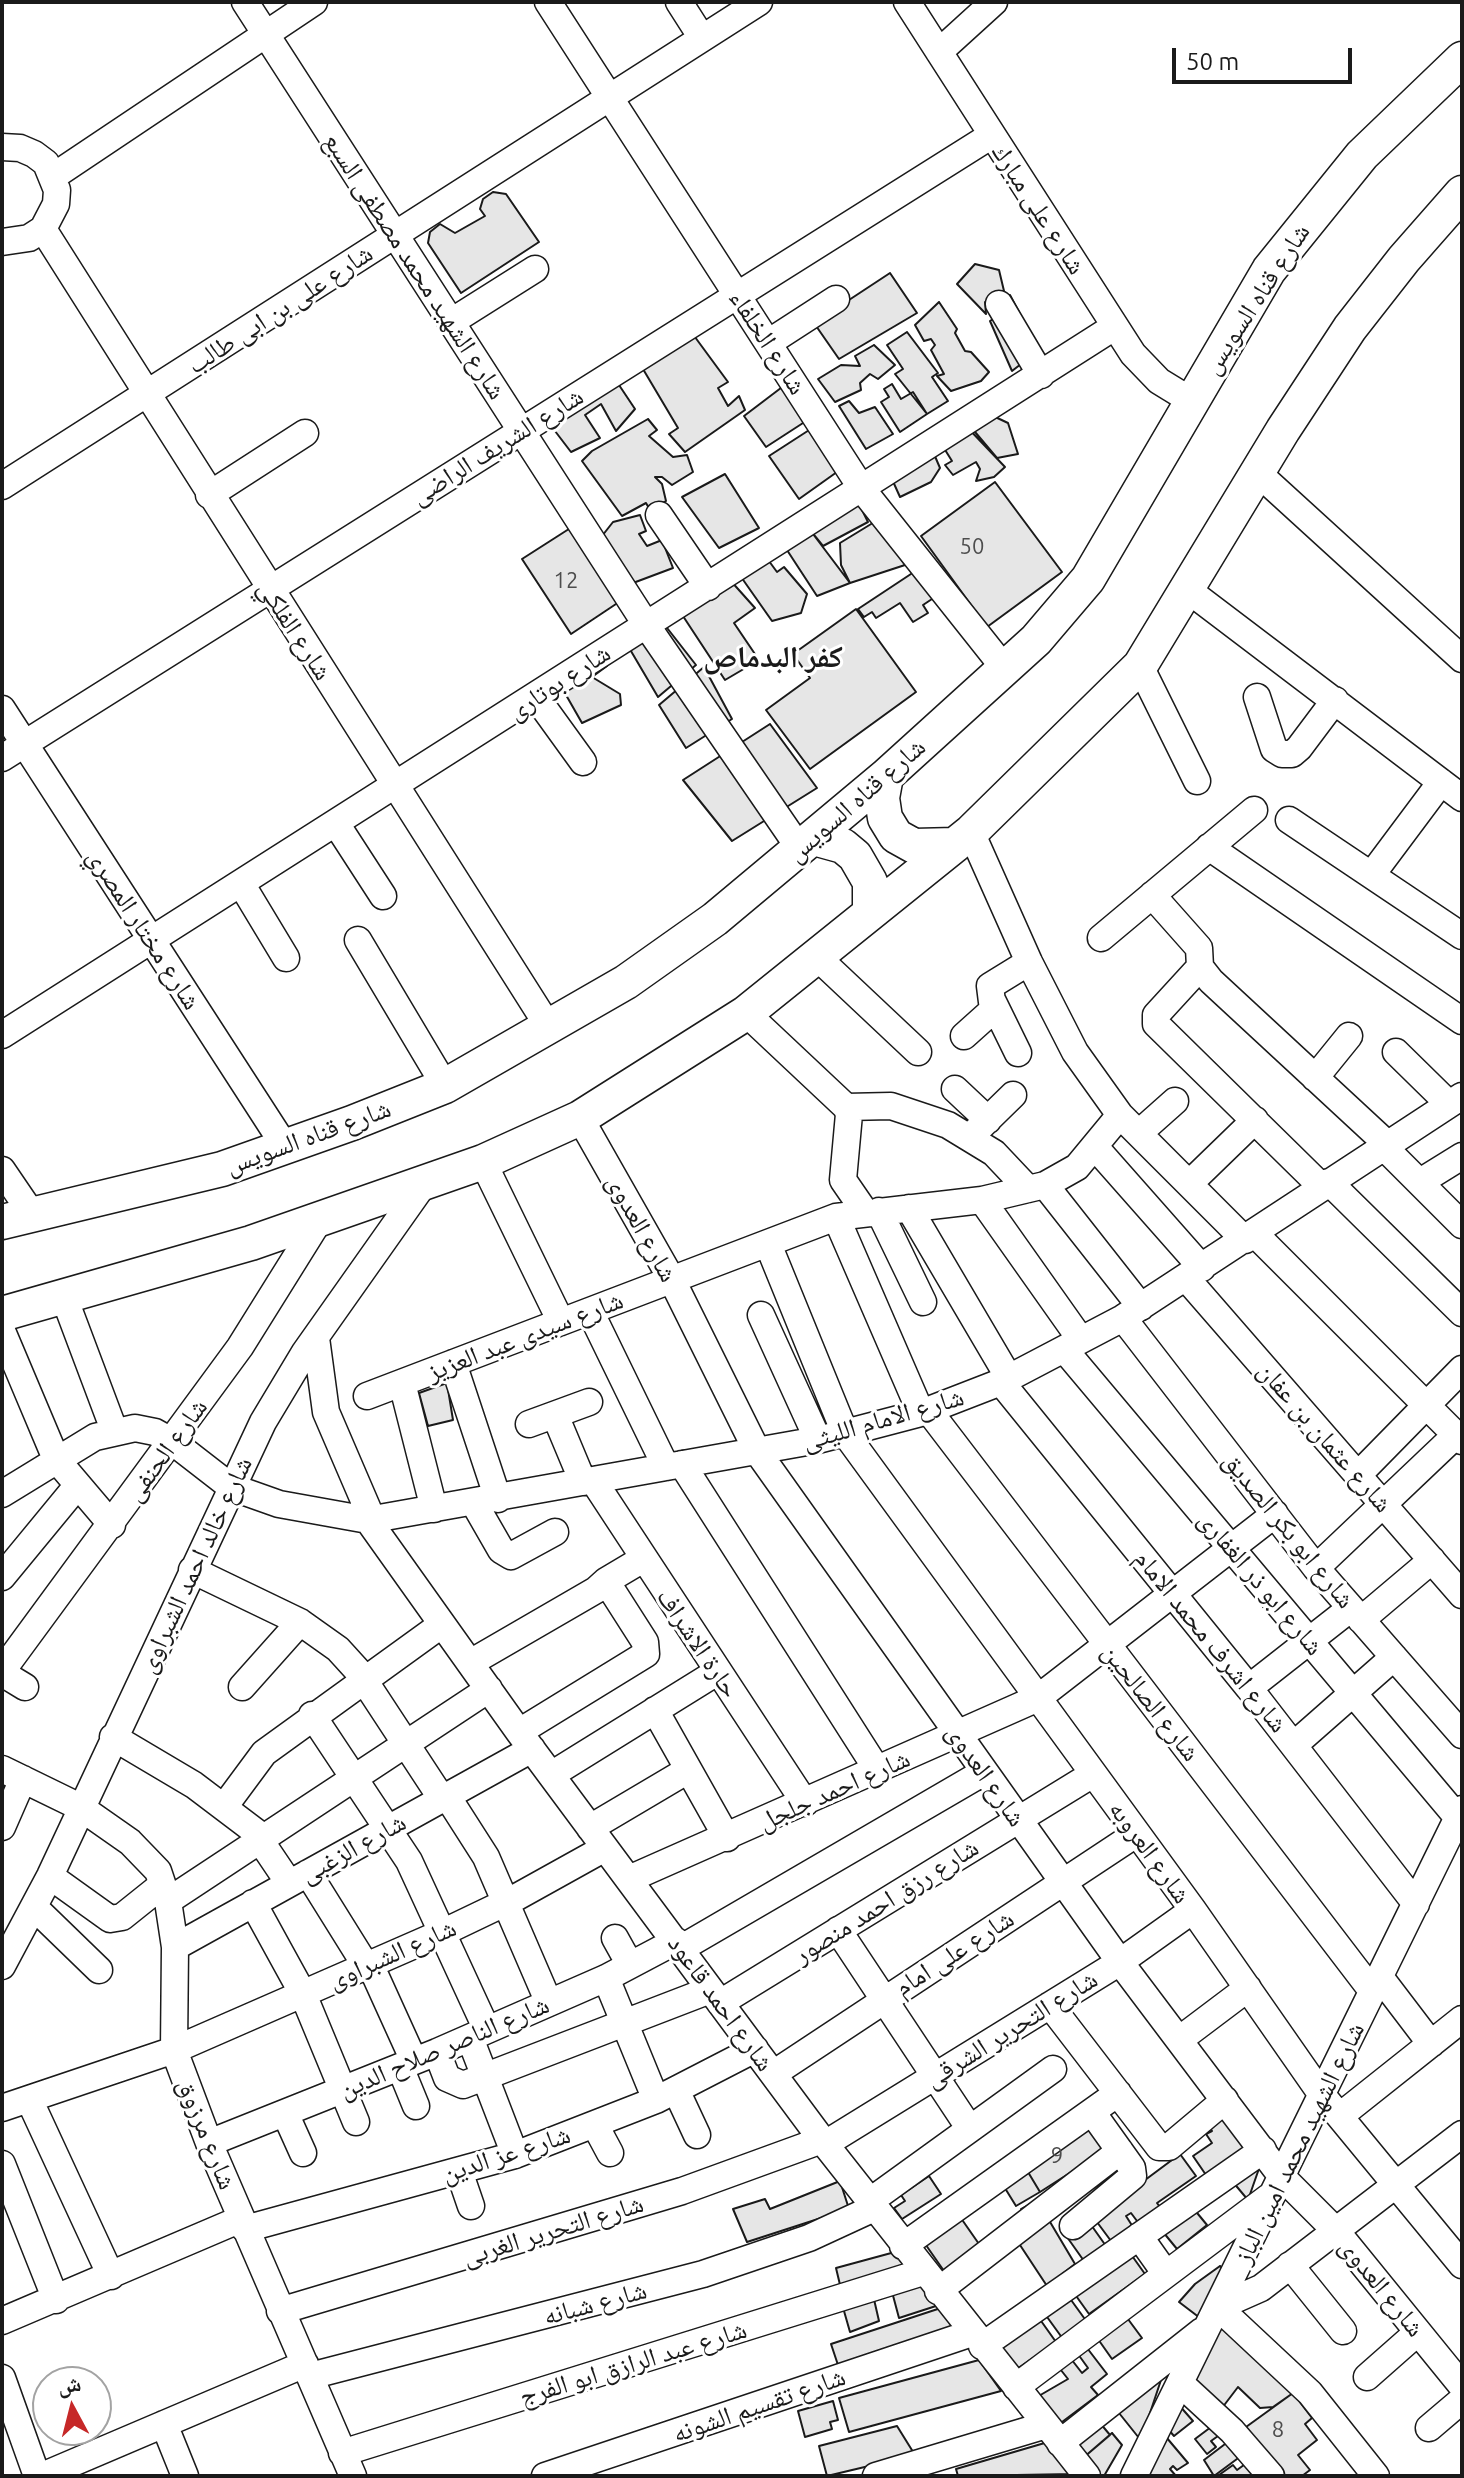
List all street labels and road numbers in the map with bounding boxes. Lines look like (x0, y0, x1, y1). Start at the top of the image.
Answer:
street label: شارع الشهيد محمد مصطفى السبع (317, 127, 513, 405)
street label: شارع على مبارك (985, 138, 1093, 280)
street label: شارع قناه السويس (1196, 218, 1316, 380)
street label: شارع على بن ابى طالب (181, 237, 379, 381)
street label: شارع الخلفاء (723, 284, 813, 400)
street label: شارع الشريف الراضى (405, 380, 589, 512)
street label: شارع الفلكي (251, 574, 339, 686)
street label: شارع بوتارى (502, 637, 616, 727)
street label: شارع قناه السويس (780, 731, 932, 869)
street label: شارع مختار المصري (80, 843, 208, 1015)
street label: شارع قناه السويس (221, 1093, 395, 1181)
street label: شارع العدوى (600, 1169, 684, 1287)
street label: شارع سيدى عبد العزيز (423, 1284, 627, 1388)
street label: شارع عثمان بن عفان (1251, 1355, 1399, 1519)
street label: شارع الامام الليثى (799, 1381, 967, 1457)
street label: شارع الحنفى (118, 1392, 214, 1508)
street label: شارع ابو بكر الصديق (1216, 1445, 1362, 1615)
street label: شارع خالد احمد الشبراوى (131, 1452, 259, 1678)
street label: شارع ابو ذر الغفارى (1192, 1504, 1330, 1662)
street label: شارع اشرف محمد الامام (1128, 1543, 1294, 1739)
street label: حارة الاشراف (650, 1582, 746, 1704)
street label: شارع الصالحين (1095, 1637, 1207, 1767)
street label: شارع العدوى (939, 1718, 1033, 1832)
street label: شارع احمد جلجل (753, 1743, 915, 1837)
street label: شارع العروبه (1102, 1795, 1198, 1909)
street label: شارع الزغبى (295, 1806, 411, 1890)
street label: شارع رزق احمد منصور (788, 1832, 984, 1970)
street label: شارع على امام (888, 1903, 1020, 2003)
street label: شارع الشبراوى (323, 1912, 461, 1996)
street label: شارع احمد قاعود (661, 1929, 781, 2077)
street label: شارع التحرير الشرقى (919, 1963, 1103, 2095)
street label: شارع الناصر صلاح الدين (334, 1989, 554, 2105)
street label: شارع الشهيد محمد امين الباز (1227, 2017, 1371, 2269)
street label: شارع مرزوق (171, 2074, 243, 2194)
street label: شارع عز الدين (438, 2119, 574, 2189)
street label: شارع التحرير الغربى (459, 2188, 647, 2272)
street label: شارع العدوى (1333, 2231, 1431, 2343)
street label: شارع شبانه (540, 2274, 650, 2332)
street label: شارع عبد الرازق ابو الفرج (516, 2314, 750, 2412)
street label: شارع تقسيم الشونه (669, 2361, 849, 2449)

